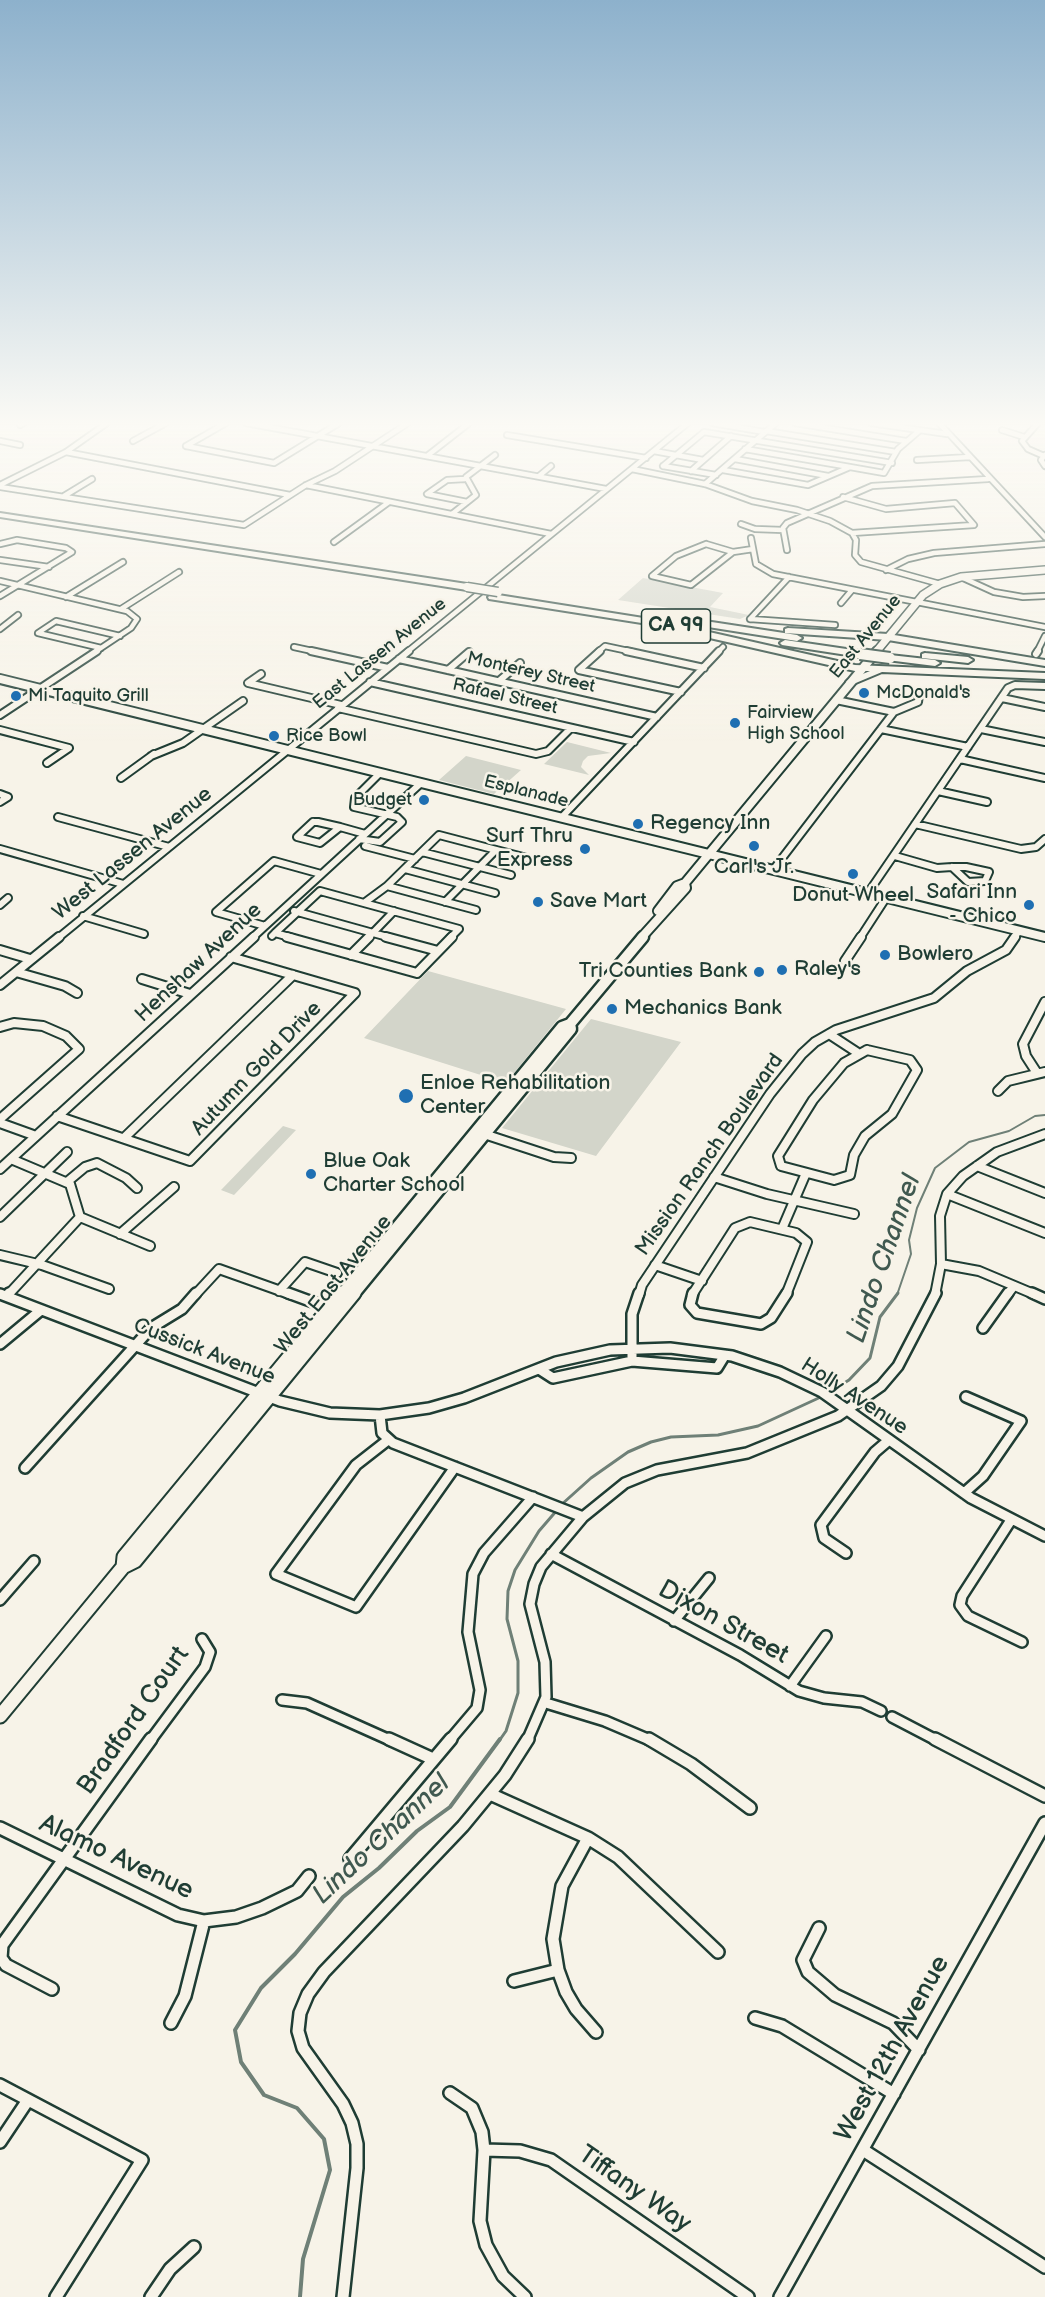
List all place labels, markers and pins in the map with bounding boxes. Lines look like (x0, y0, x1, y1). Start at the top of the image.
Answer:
place label: McDonald's (876, 682, 970, 704)
place label: Mi Taquito Grill (28, 685, 149, 707)
marker: McDonald's (857, 686, 871, 700)
marker: Mi Taquito Grill (9, 689, 23, 703)
place label: Fairview High School (747, 702, 844, 744)
marker: Fairview High School (728, 716, 742, 730)
place label: Rice Bowl (286, 725, 367, 747)
marker: Rice Bowl (267, 729, 281, 743)
place label: Budget (353, 789, 412, 811)
marker: Budget (417, 793, 431, 807)
place label: Regency Inn (650, 811, 770, 837)
marker: Regency Inn (631, 817, 645, 831)
place label: Surf Thru Express (486, 824, 573, 874)
marker: Carl's Jr. (747, 839, 761, 853)
marker: Surf Thru Express (578, 842, 592, 856)
place label: Carl's Jr. (714, 855, 794, 881)
marker: Donut Wheel (846, 867, 860, 881)
place label: Safari Inn - Chico (926, 880, 1017, 930)
place label: Donut Wheel (792, 883, 914, 909)
place label: Save Mart (550, 889, 647, 915)
marker: Save Mart (531, 895, 545, 909)
marker: Safari Inn - Chico (1022, 898, 1036, 912)
place label: Bowlero (897, 942, 973, 968)
marker: Bowlero (878, 948, 892, 962)
place label: Raley's (794, 957, 861, 983)
place label: Tri Counties Bank (579, 959, 747, 985)
marker: Raley's (775, 963, 789, 977)
marker: Tri Counties Bank (752, 965, 766, 979)
place label: Mechanics Bank (624, 996, 782, 1022)
marker: Mechanics Bank (605, 1002, 619, 1016)
place label: Enloe Rehabilitation Center (420, 1071, 610, 1121)
marker: Enloe Rehabilitation Center (397, 1087, 415, 1105)
place label: Blue Oak Charter School (323, 1149, 465, 1199)
marker: Blue Oak Charter School (304, 1167, 318, 1181)

